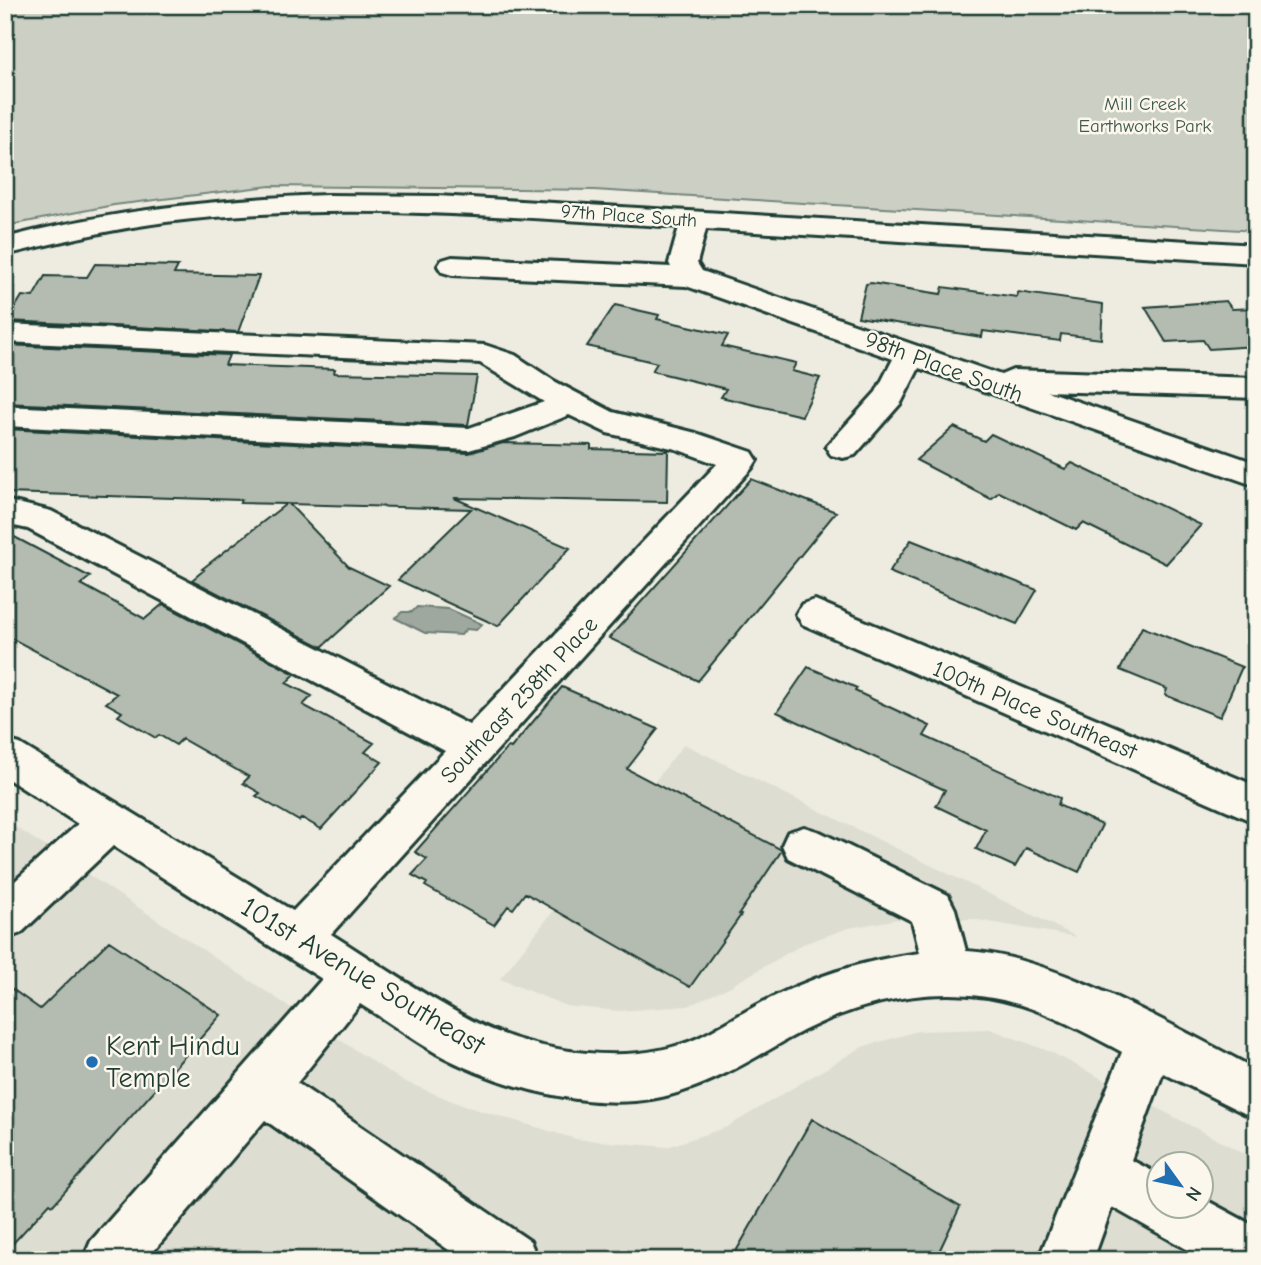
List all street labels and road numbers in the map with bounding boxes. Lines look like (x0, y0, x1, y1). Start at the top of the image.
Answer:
street label: 97th Place South (560, 200, 698, 232)
street label: 98th Place South (861, 326, 1027, 408)
street label: Southeast 258th Place (435, 611, 603, 789)
street label: 100th Place Southeast (929, 655, 1142, 766)
street label: 101st Avenue Southeast (235, 891, 491, 1062)

